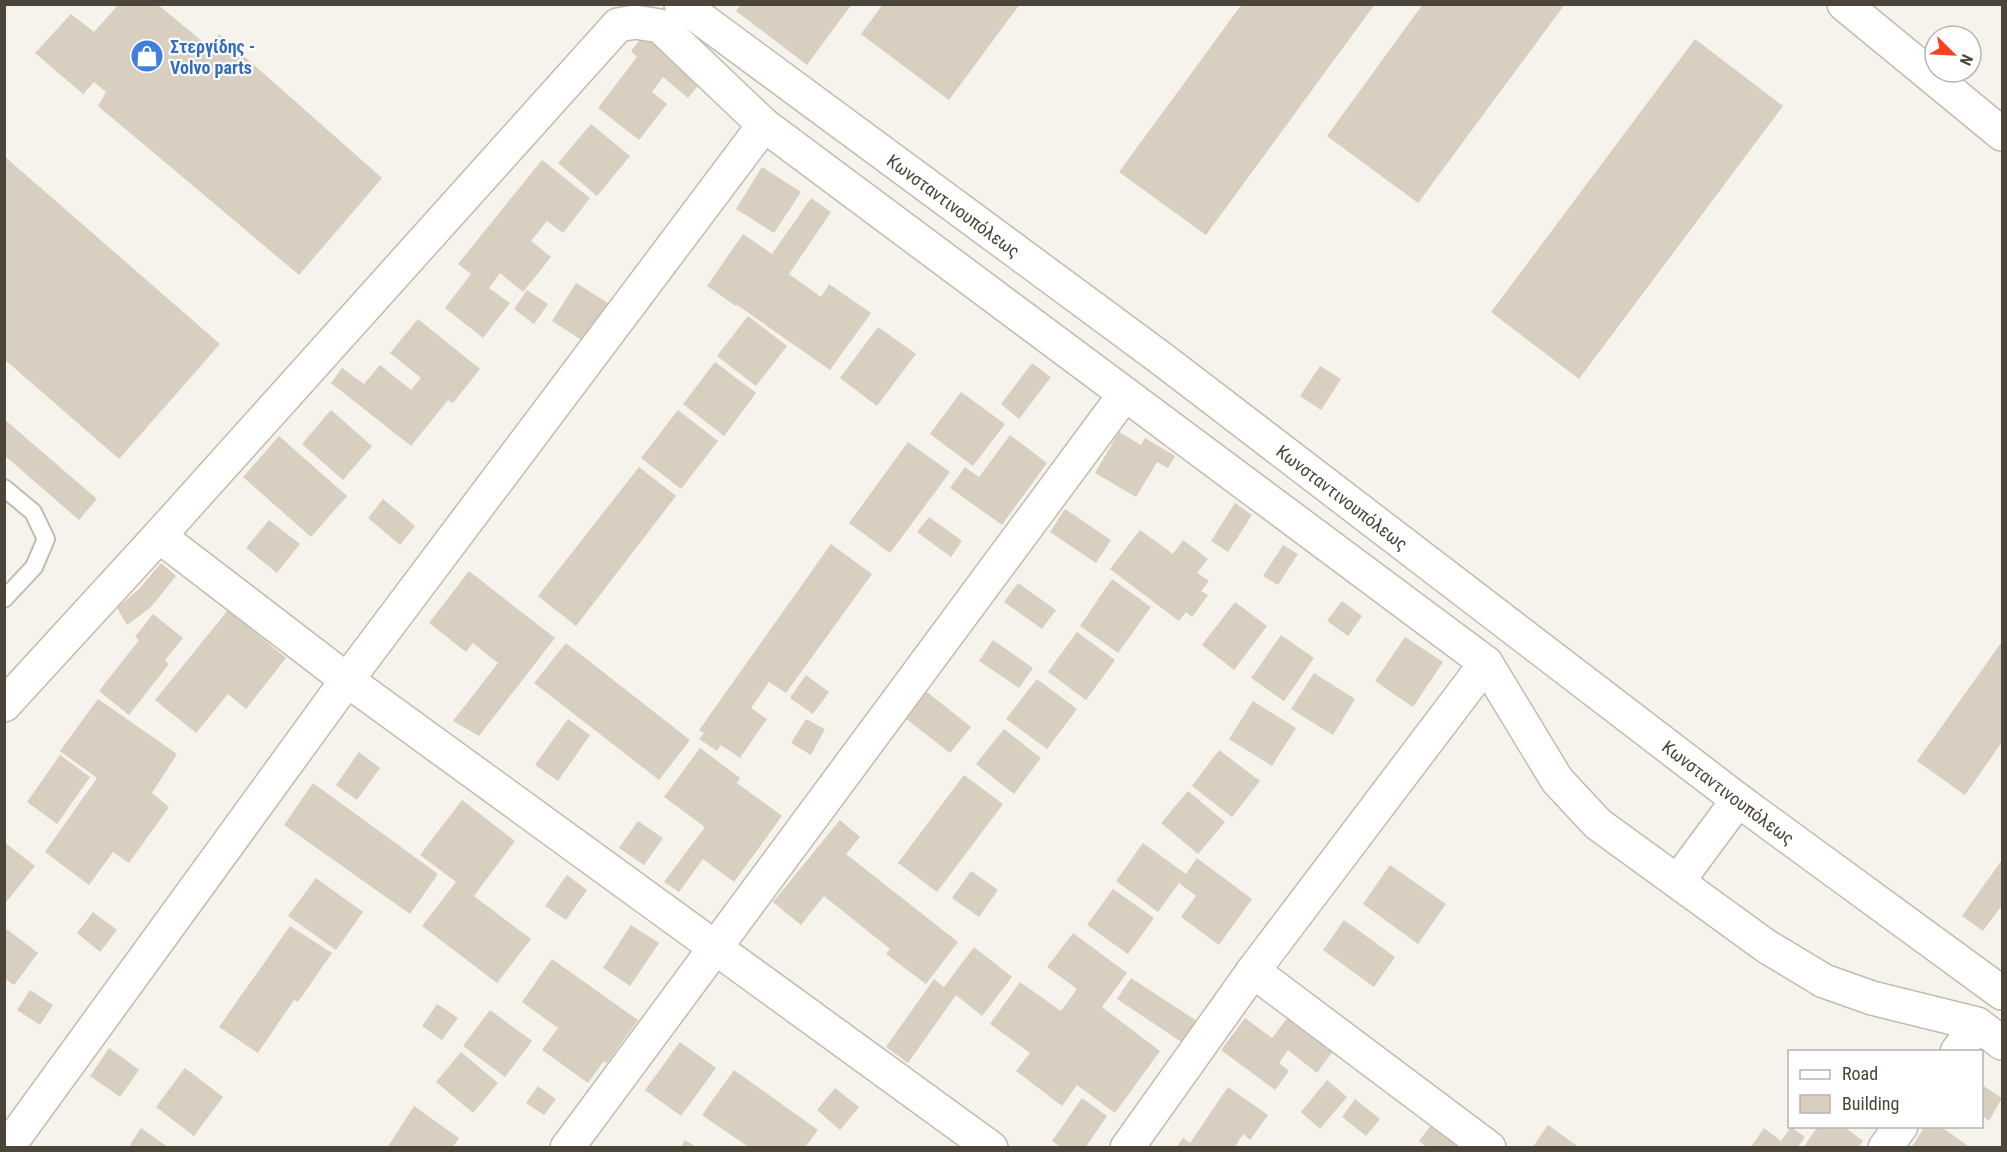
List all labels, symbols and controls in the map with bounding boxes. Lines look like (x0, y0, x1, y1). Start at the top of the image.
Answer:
north arrow (1923, 24, 1983, 84)
place label: Στεργίδης - Volvo parts (170, 36, 255, 78)
shop icon: Στεργίδης - Volvo parts (129, 38, 165, 74)
text: N (1956, 52, 1977, 68)
street label: Κωνσταντινουπόλεως (883, 149, 1024, 261)
street label: Κωνσταντινουπόλεως (1273, 440, 1412, 554)
street label: Κωνσταντινουπόλεως (1658, 736, 1799, 848)
legend (1788, 1050, 1983, 1128)
text: Road (1842, 1063, 1878, 1084)
text: Building (1842, 1093, 1899, 1114)

